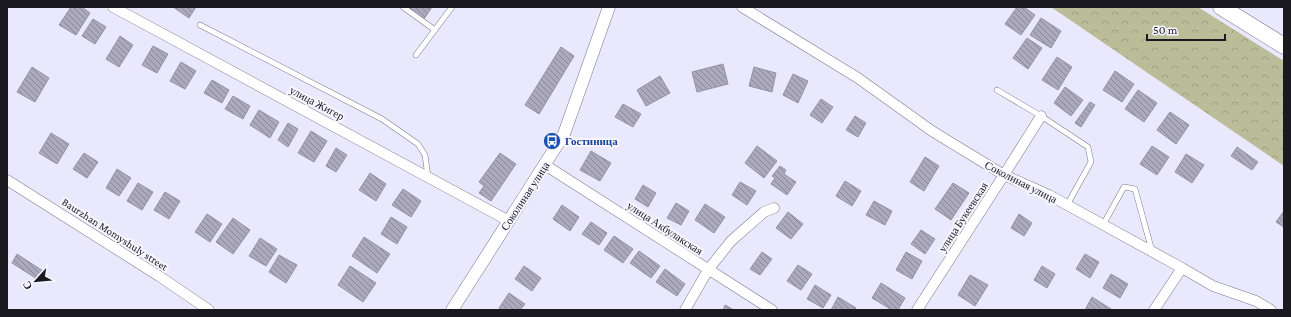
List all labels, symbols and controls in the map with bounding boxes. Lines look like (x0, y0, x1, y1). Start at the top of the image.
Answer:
scale bar (1147, 16, 1225, 42)
text: 50 m (1153, 23, 1178, 37)
street label: улица Жигер (288, 84, 347, 123)
bus stop icon: Гостиница (542, 131, 562, 151)
place label: Гостиница (565, 135, 618, 147)
street label: Соколиная улица (498, 159, 552, 233)
street label: Соколиная улица (983, 159, 1059, 205)
street label: улица Букеевская (936, 180, 990, 254)
street label: Baurzhan Momyshuly street (59, 195, 171, 274)
street label: улица Акбулакская (625, 199, 705, 257)
north arrow (16, 261, 56, 301)
text: С (20, 279, 34, 292)

